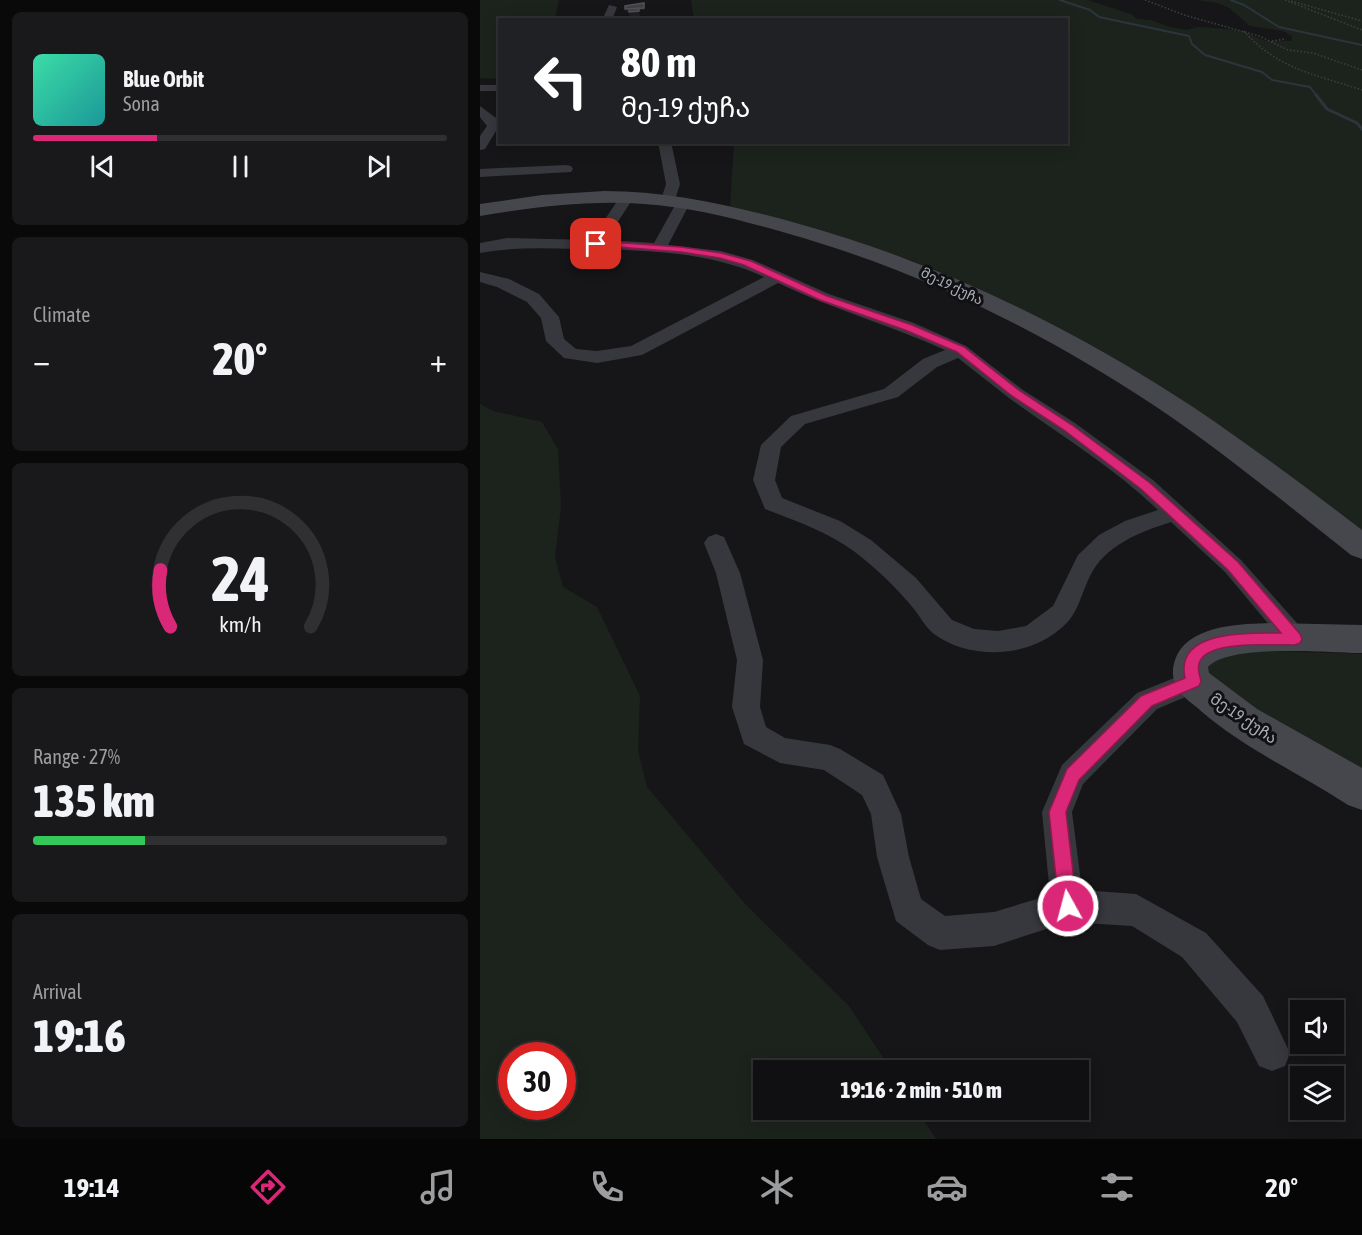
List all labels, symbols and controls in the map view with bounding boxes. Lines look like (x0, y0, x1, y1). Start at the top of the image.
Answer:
text: 80 m (621, 38, 696, 86)
icon: left (522, 42, 600, 120)
text: Blue Orbit (123, 66, 204, 92)
text: Sona (123, 92, 160, 115)
text: მე-19 ქუჩა (621, 92, 750, 123)
icon: previous (86, 150, 119, 183)
icon: pause (224, 150, 257, 183)
icon: next (362, 150, 395, 183)
pin (570, 218, 621, 269)
icon: arrive (579, 227, 612, 260)
street label: მე-19 ქუჩა (918, 264, 986, 309)
text: Climate (33, 303, 90, 326)
text: 20° (213, 333, 267, 385)
text: − (33, 341, 50, 379)
text: + (430, 341, 447, 379)
text: 24 (211, 543, 269, 614)
text: km/h (219, 612, 261, 637)
street label: მე-19 ქუჩა (1207, 689, 1281, 748)
text: Range · 27% (33, 745, 120, 768)
text: 135 km (33, 775, 155, 827)
position arrow (1036, 874, 1100, 938)
text: Arrival (33, 980, 82, 1003)
map controls (1290, 1000, 1344, 1120)
button: sound (1290, 1000, 1344, 1054)
text: 19:16 (33, 1010, 126, 1062)
speed limit sign: 30 (498, 1042, 576, 1120)
button: layers (1290, 1066, 1344, 1120)
text: 19:16 · 2 min · 510 m (840, 1077, 1002, 1103)
icon: directions (247, 1166, 289, 1208)
icon: music (417, 1166, 459, 1208)
icon: phone (586, 1166, 628, 1208)
icon: climate (756, 1166, 798, 1208)
icon: car (926, 1166, 968, 1208)
icon: filters (1096, 1166, 1138, 1208)
text: 19:14 (64, 1172, 119, 1203)
text: 20° (1265, 1172, 1298, 1203)

